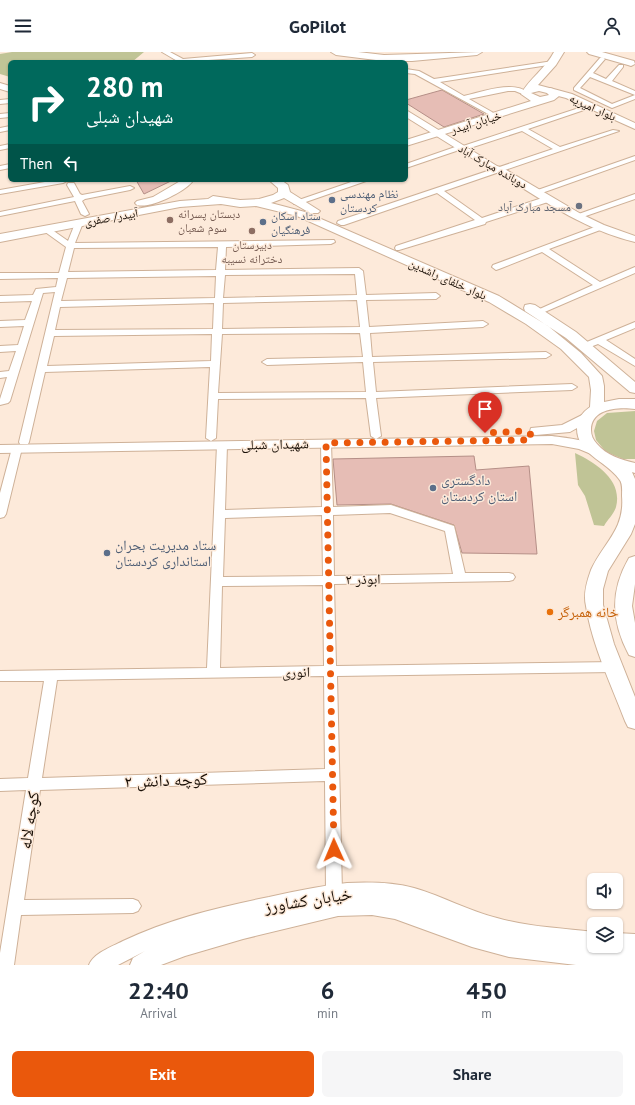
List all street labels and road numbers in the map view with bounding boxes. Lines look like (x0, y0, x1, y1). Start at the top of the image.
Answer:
street label: بلوار امیریه (567, 90, 619, 124)
street label: خیابان آبیدر (448, 107, 504, 137)
street label: دوبانده مبارک آباد (456, 140, 530, 192)
street label: آبیدر/ صفری (83, 205, 140, 229)
street label: بلوار خلفای راشدین (407, 255, 489, 303)
street label: شهیدان شبلی (241, 434, 309, 454)
street label: ابوذر ۲ (345, 570, 381, 588)
street label: انوری (282, 663, 310, 681)
street label: کوچه دانش ۲ (124, 768, 208, 792)
street label: کوچه لاله (14, 790, 44, 850)
street label: خیابان کشاورز (262, 882, 354, 918)

